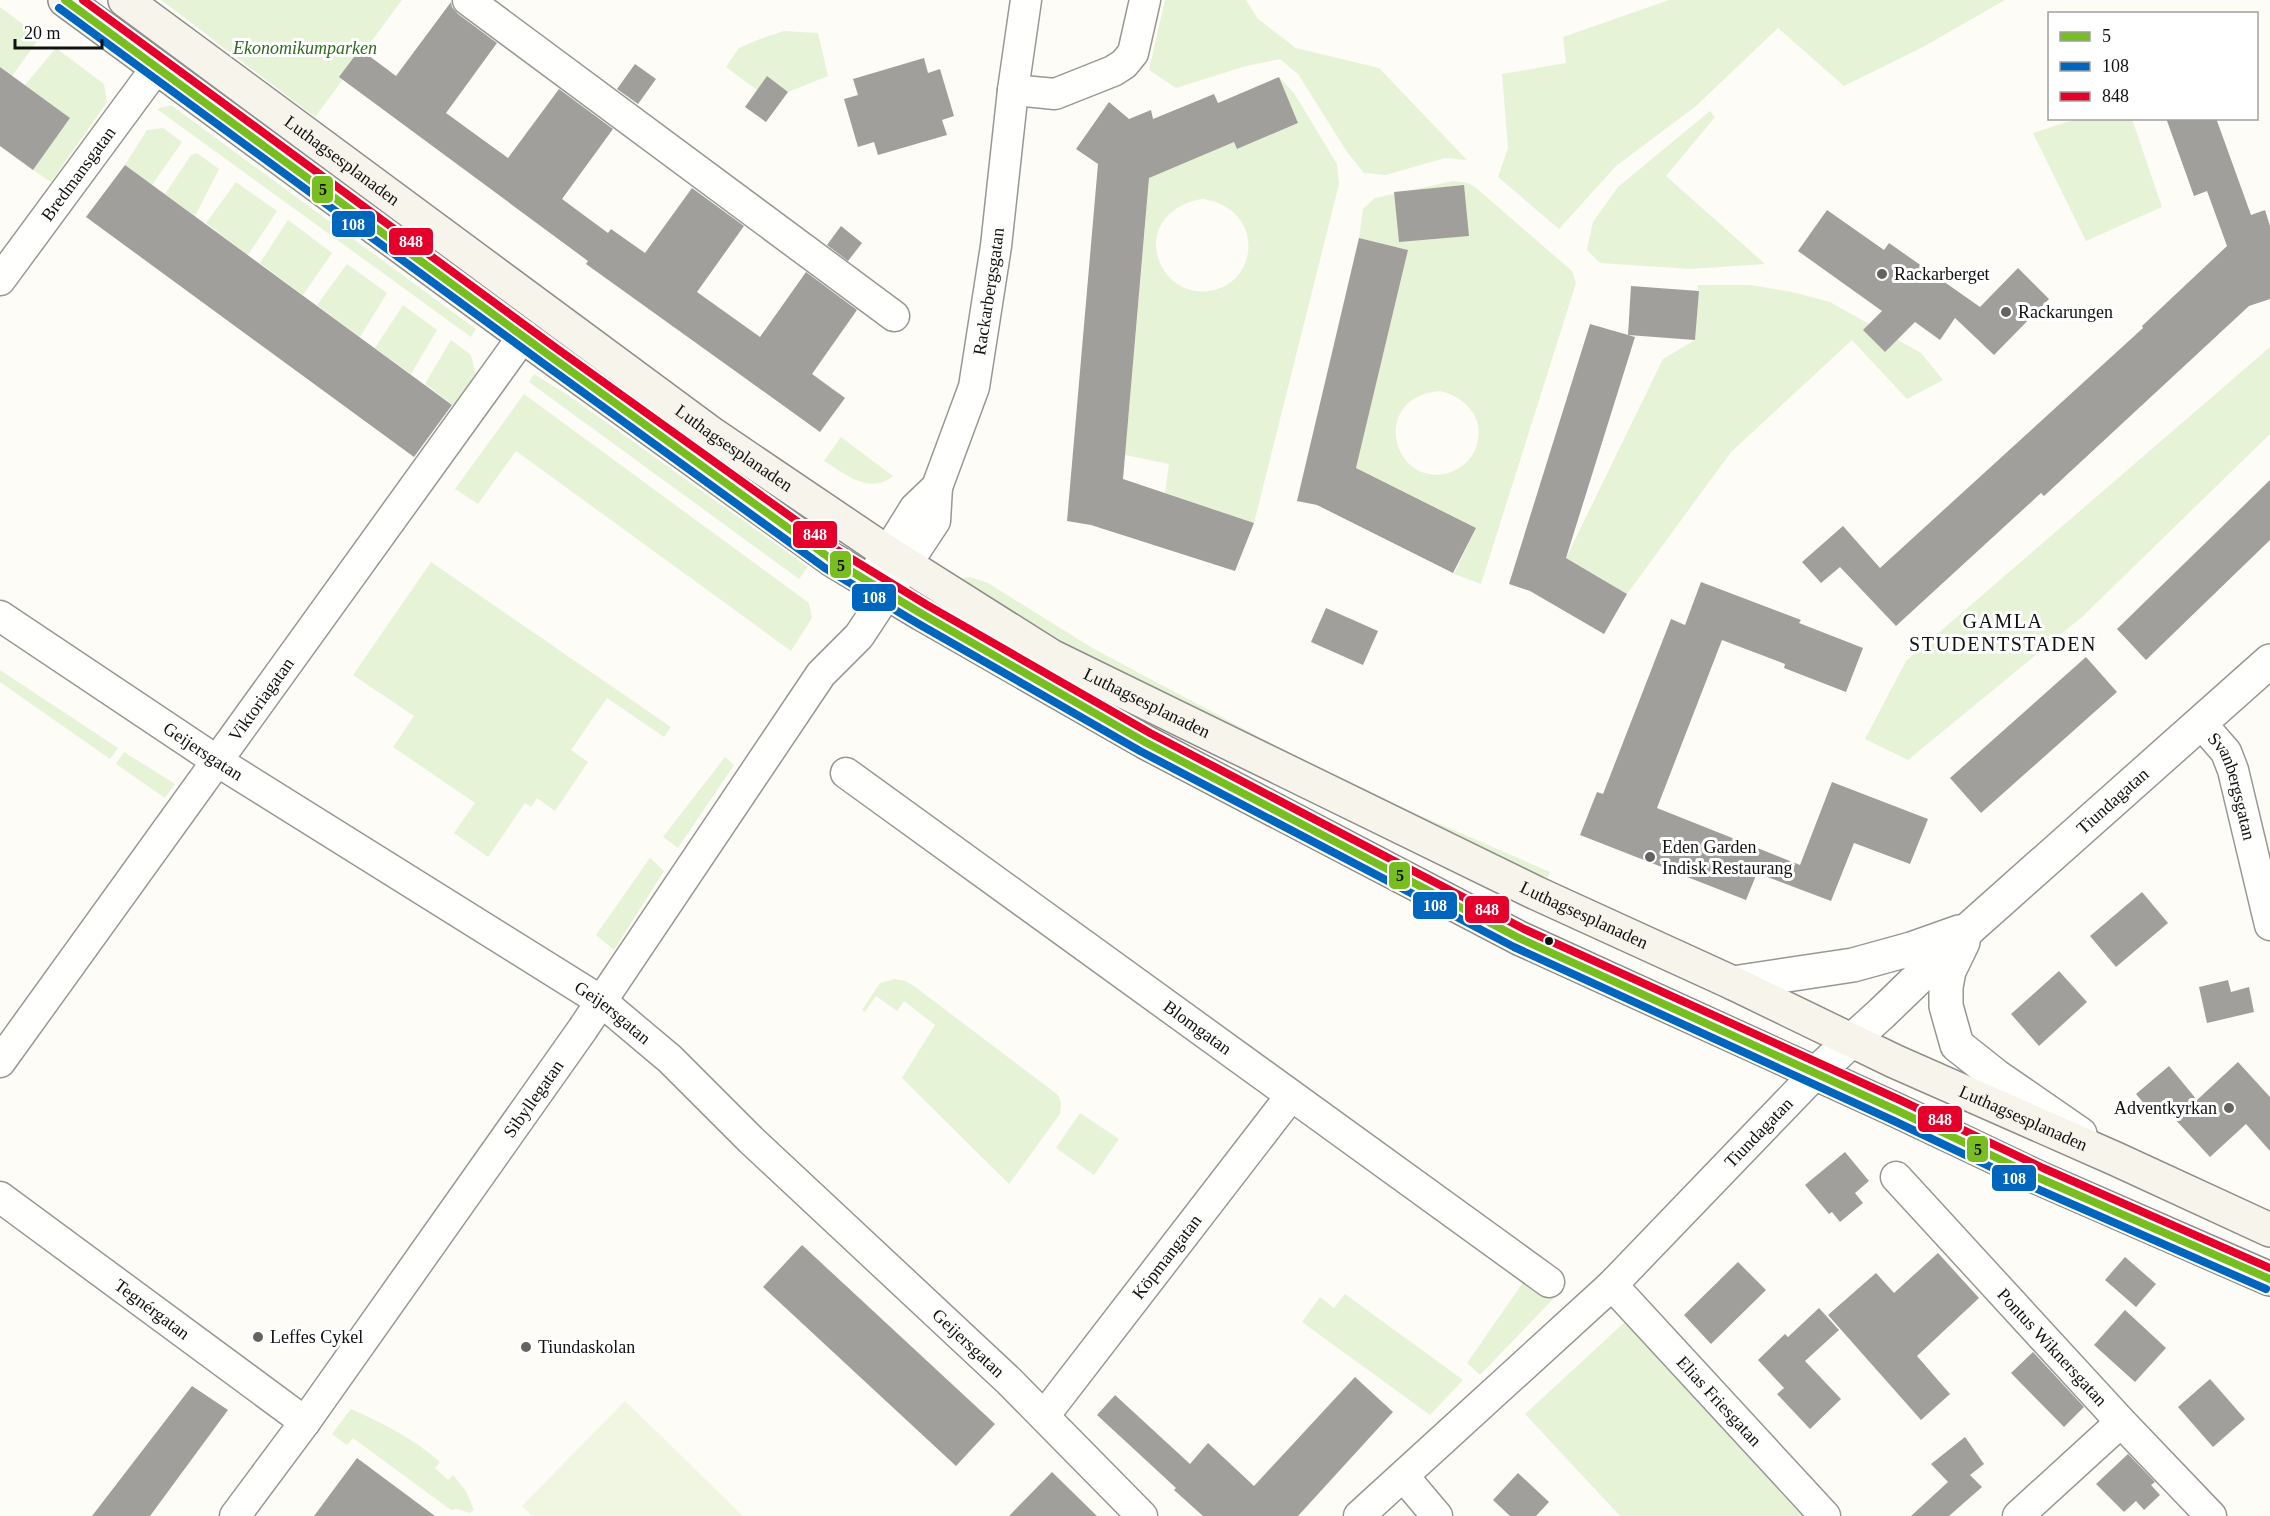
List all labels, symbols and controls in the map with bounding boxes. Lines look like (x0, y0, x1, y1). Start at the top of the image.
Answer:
scale bar (15, 12, 102, 50)
legend (2048, 12, 2258, 120)
text: 20 m (24, 23, 61, 43)
text: 5 (2102, 26, 2111, 46)
park label: Ekonomikumparken (232, 38, 377, 58)
text: 108 (2102, 56, 2129, 76)
text: 848 (2102, 86, 2129, 106)
street label: Luthagsesplanaden (281, 111, 404, 210)
street label: Bredmansgatan (37, 123, 120, 225)
line badge: 5 (311, 175, 334, 204)
text: 5 (319, 181, 327, 198)
line badge: 108 (331, 210, 376, 238)
text: 108 (341, 216, 365, 233)
line badge: 848 (388, 227, 434, 256)
street label: Rackarbergsgatan (969, 227, 1008, 357)
text: 848 (399, 233, 423, 250)
place label: Rackarberget (1894, 264, 1990, 284)
marker: Rackarberget (1875, 267, 1889, 281)
place label: Rackarungen (2018, 302, 2113, 322)
marker: Rackarungen (1999, 305, 2013, 319)
street label: Luthagsesplanaden (671, 400, 796, 496)
line badge: 848 (792, 520, 838, 549)
text: 848 (803, 526, 827, 543)
line badge: 5 (829, 550, 852, 579)
text: 5 (837, 557, 845, 574)
line badge: 108 (851, 583, 897, 612)
text: 108 (862, 589, 886, 606)
district label: GAMLA STUDENTSTADEN (1909, 610, 2097, 655)
street label: Viktoriagatan (225, 654, 298, 745)
street label: Luthagsesplanaden (1080, 664, 1213, 742)
street label: Geijersgatan (159, 718, 247, 785)
street label: Svanbergsgatan (2204, 728, 2259, 842)
street label: Tiundagatan (2073, 764, 2153, 838)
place label: Eden Garden Indisk Restaurang (1662, 837, 1792, 878)
marker: Eden Garden Indisk Restaurang (1643, 850, 1657, 864)
line badge: 5 (1388, 861, 1411, 890)
text: 5 (1396, 867, 1404, 884)
street label: Luthagsesplanaden (1517, 877, 1651, 953)
line badge: 108 (1412, 891, 1458, 920)
line badge: 848 (1464, 895, 1510, 924)
text: 108 (1423, 897, 1447, 914)
text: 848 (1475, 901, 1499, 918)
unlabelled marker (1543, 935, 1555, 947)
street label: Geijersgatan (571, 977, 655, 1048)
street label: Blomgatan (1160, 996, 1235, 1059)
street label: Sibyllegatan (499, 1056, 568, 1141)
street label: Luthagsesplanaden (1956, 1081, 2091, 1155)
street label: Tiundagatan (1720, 1094, 1797, 1172)
place label: Adventkyrkan (2114, 1098, 2217, 1118)
marker: Adventkyrkan (2222, 1101, 2236, 1115)
line badge: 848 (1917, 1105, 1963, 1133)
text: 848 (1928, 1111, 1952, 1128)
line badge: 5 (1966, 1135, 1989, 1163)
text: 5 (1974, 1141, 1982, 1158)
line badge: 108 (1991, 1164, 2037, 1192)
text: 108 (2002, 1170, 2026, 1187)
street label: Köpmangatan (1128, 1211, 1206, 1303)
street label: Tegnérgatan (111, 1275, 194, 1343)
street label: Pontus Wiknersgatan (1993, 1284, 2111, 1410)
street label: Geijersgatan (928, 1305, 1008, 1381)
place label: Leffes Cykel (270, 1327, 363, 1347)
marker: Leffes Cykel (251, 1330, 265, 1344)
place label: Tiundaskolan (538, 1337, 635, 1357)
marker: Tiundaskolan (519, 1340, 533, 1354)
street label: Elias Friesgatan (1673, 1352, 1766, 1450)

